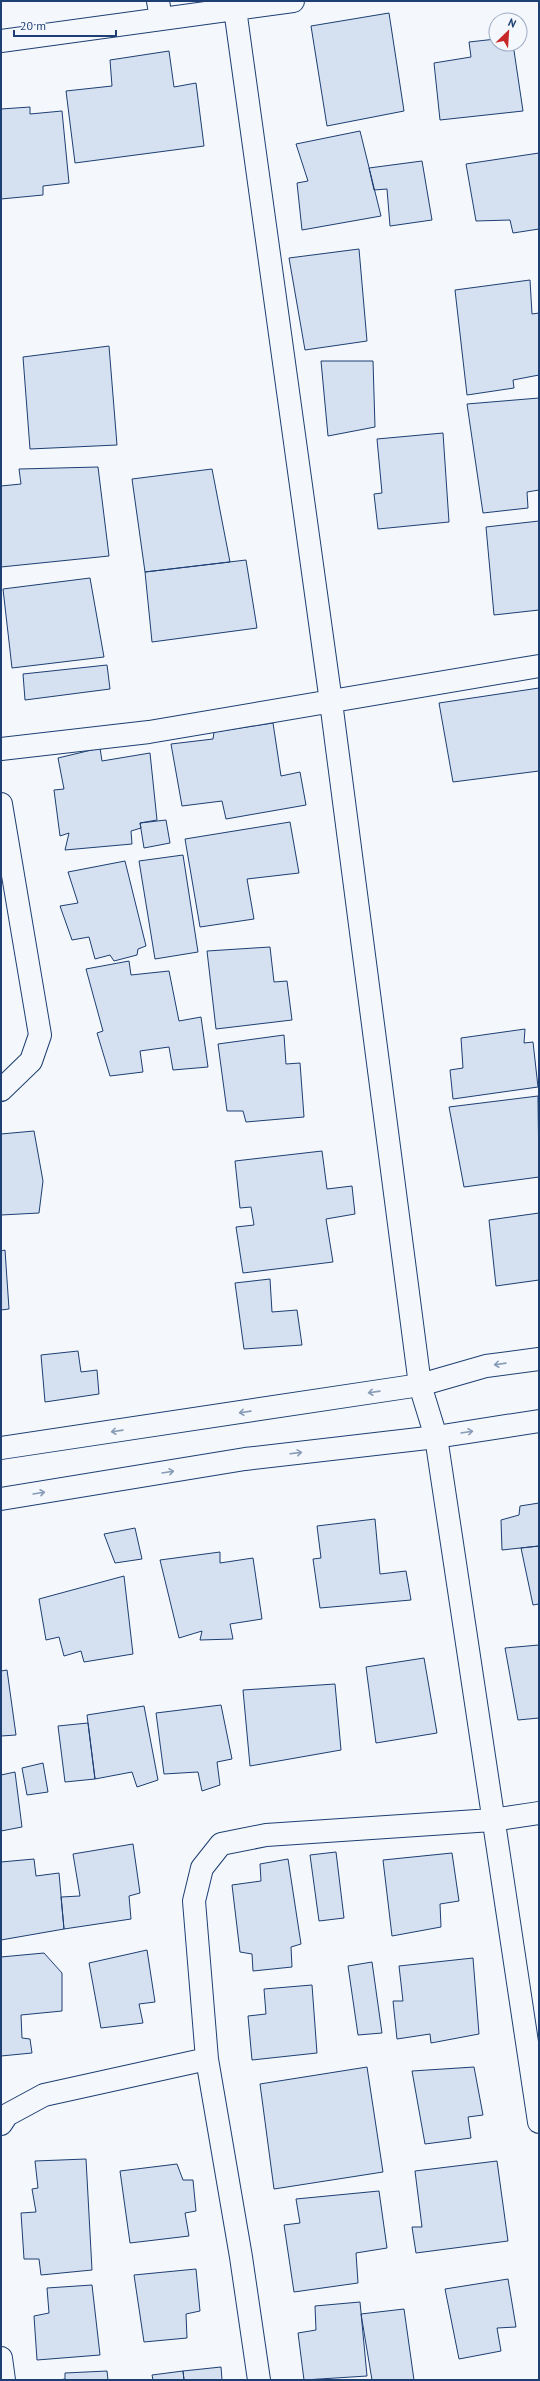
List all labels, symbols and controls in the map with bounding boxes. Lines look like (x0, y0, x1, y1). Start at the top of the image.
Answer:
scale bar (14, 12, 116, 38)
north arrow (488, 12, 528, 52)
text: N (506, 15, 518, 31)
text: 20 m (20, 18, 46, 33)
one-way arrow (494, 1360, 507, 1368)
one-way arrow (368, 1388, 381, 1396)
one-way arrow (239, 1408, 252, 1416)
one-way arrow (110, 1427, 123, 1435)
one-way arrow (460, 1428, 473, 1436)
one-way arrow (289, 1449, 302, 1457)
one-way arrow (161, 1468, 174, 1476)
one-way arrow (33, 1489, 46, 1497)

